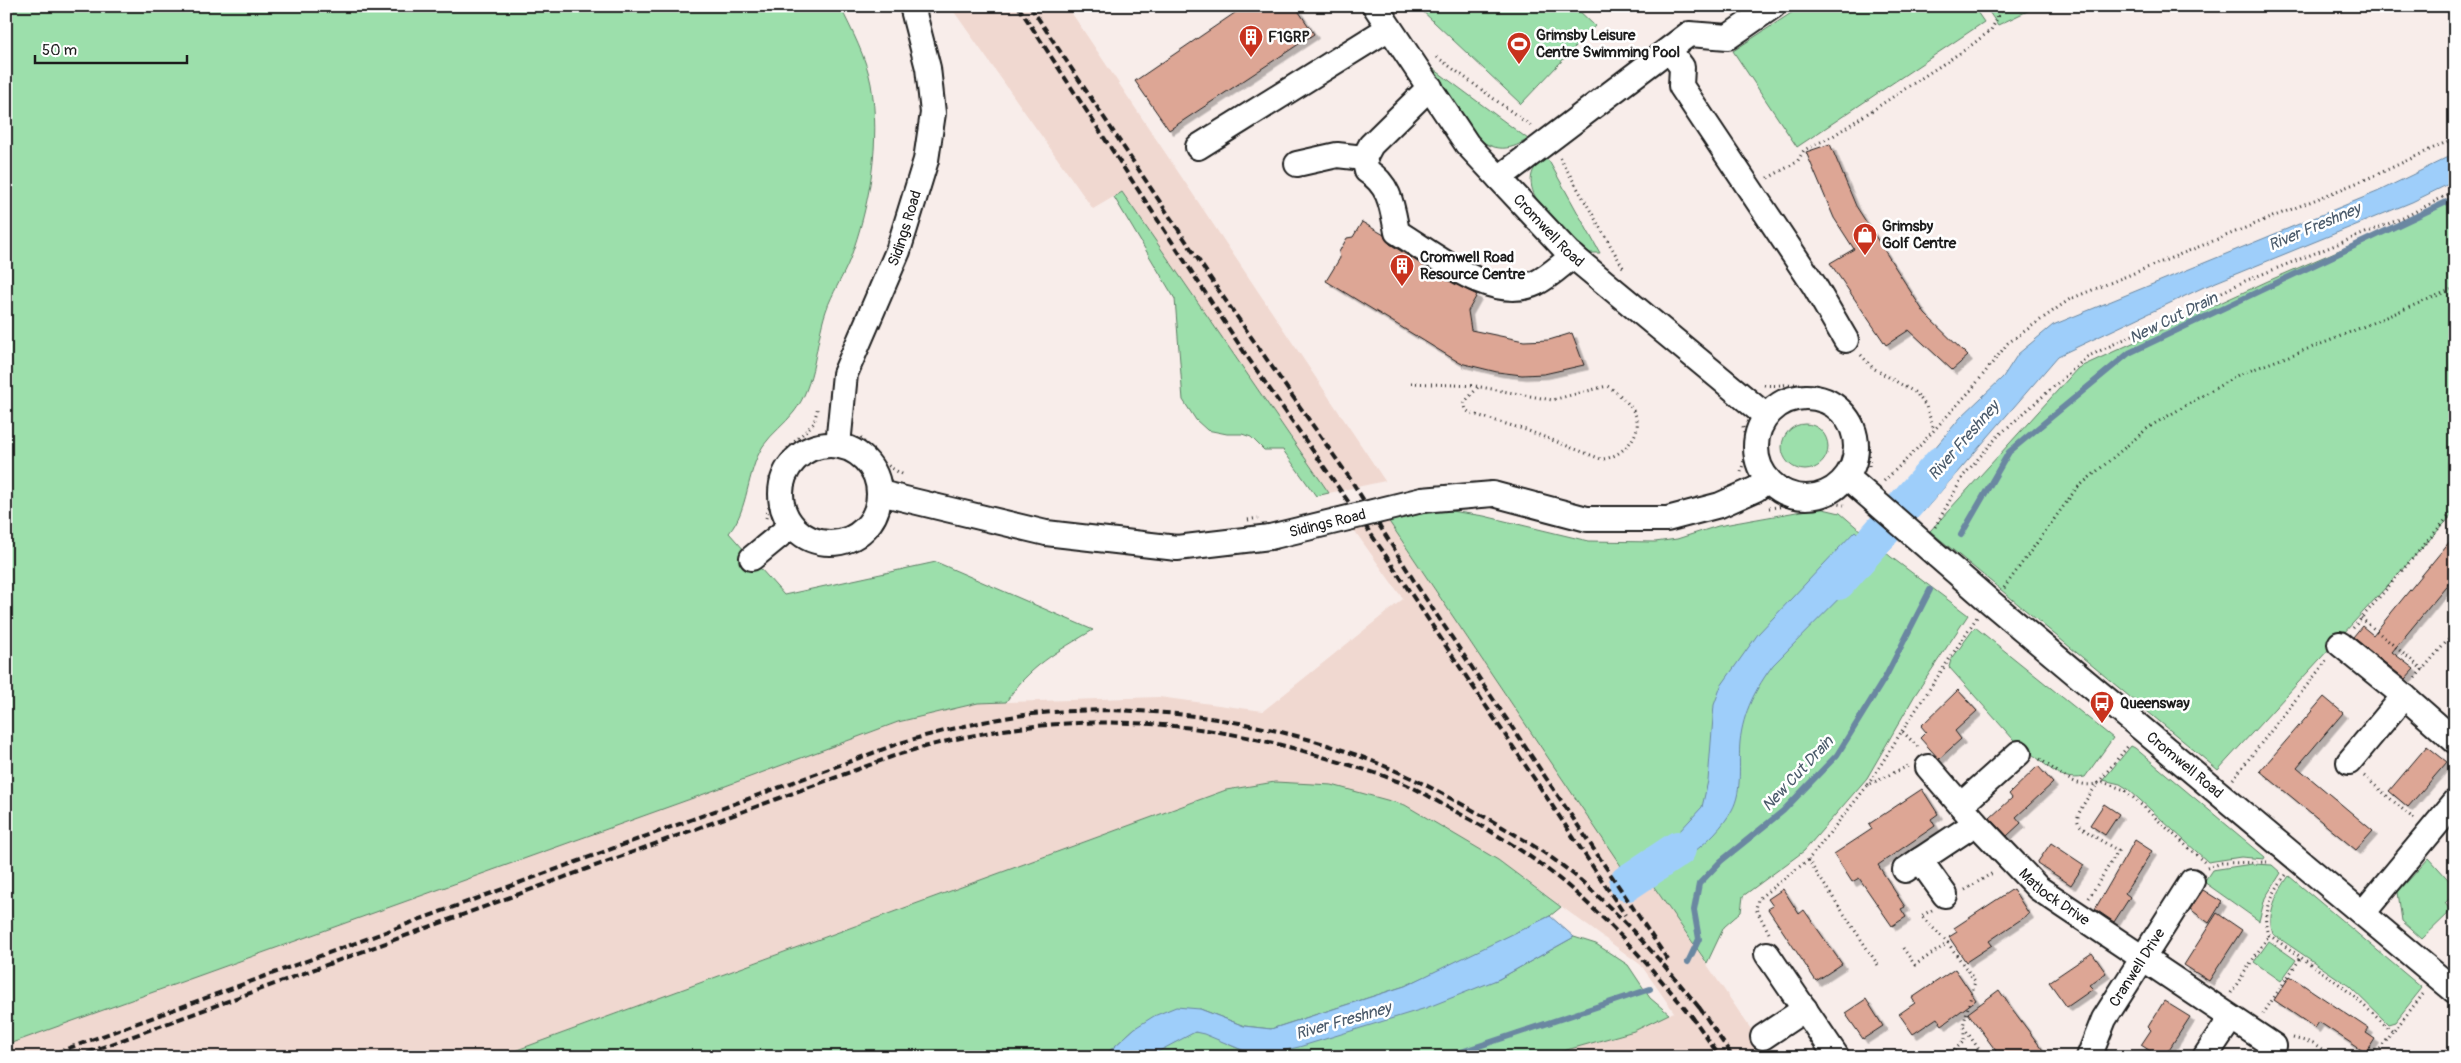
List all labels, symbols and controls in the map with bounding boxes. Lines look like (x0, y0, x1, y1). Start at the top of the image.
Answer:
building icon: F1GRP (1238, 24, 1264, 58)
place label: Grimsby Leisure Centre Swimming Pool (1536, 26, 1680, 62)
place label: F1GRP (1268, 28, 1310, 47)
sports icon: Grimsby Leisure Centre Swimming Pool (1506, 31, 1532, 65)
scale bar (35, 32, 188, 64)
text: 50 m (42, 41, 77, 60)
street label: Sidings Road (884, 188, 926, 269)
street label: Cromwell Road (1509, 190, 1588, 272)
water label: River Freshney (2265, 198, 2365, 255)
place label: Grimsby Golf Centre (1882, 217, 1957, 253)
shop icon: Grimsby Golf Centre (1852, 222, 1878, 256)
place label: Cromwell Road Resource Centre (1420, 248, 1526, 284)
building icon: Cromwell Road Resource Centre (1389, 253, 1415, 287)
water label: New Cut Drain (2126, 288, 2222, 348)
water label: River Freshney (1924, 395, 2005, 484)
street label: Sidings Road (1287, 505, 1368, 542)
bus stop icon: Queensway (2089, 690, 2115, 724)
place label: Queensway (2120, 694, 2190, 713)
street label: Cromwell Road (2142, 728, 2227, 803)
water label: New Cut Drain (1758, 731, 1838, 816)
street label: Matlock Drive (2014, 865, 2094, 930)
street label: Cranwell Drive (2105, 924, 2170, 1011)
water label: River Freshney (1293, 997, 1395, 1044)

